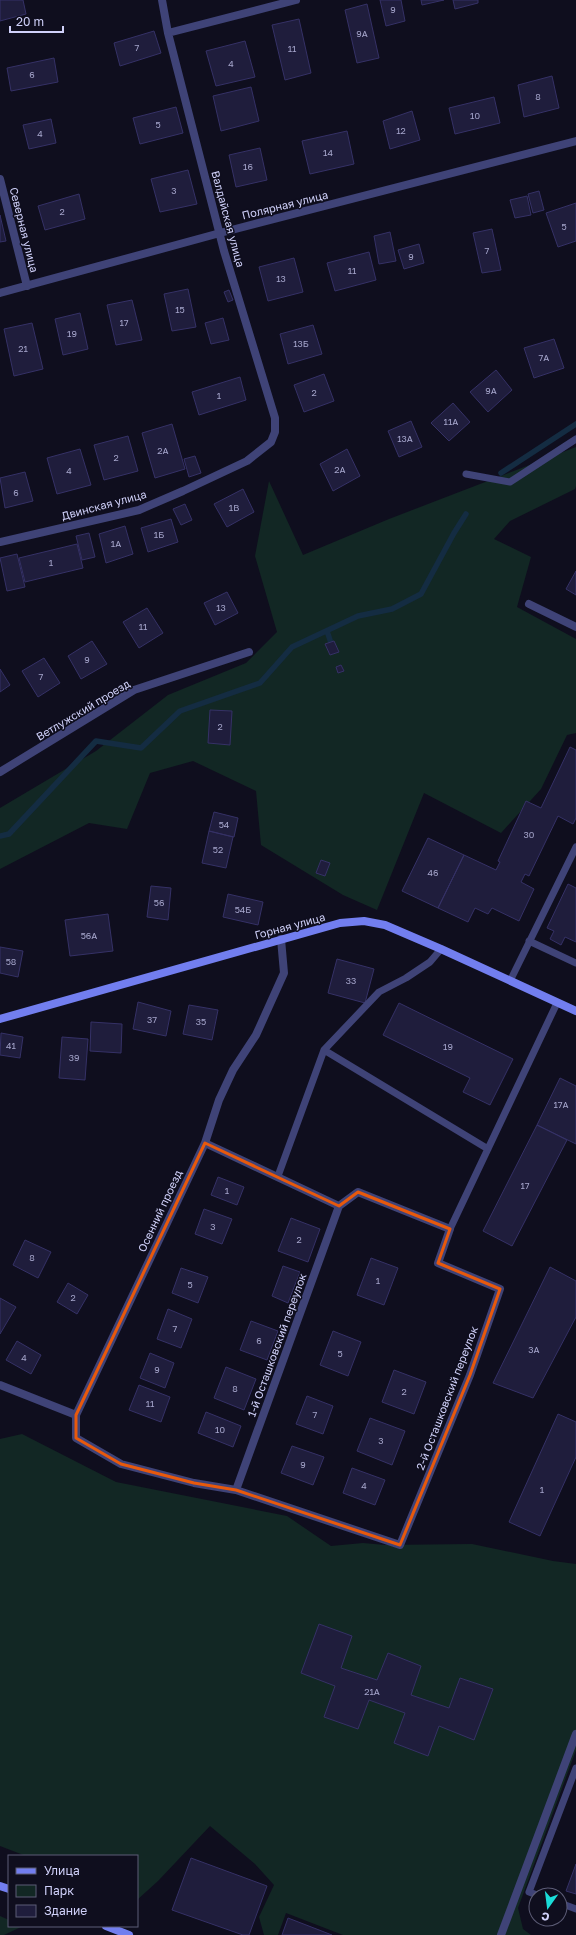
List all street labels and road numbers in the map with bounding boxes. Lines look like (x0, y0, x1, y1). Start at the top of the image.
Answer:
street label: Валдайская улица (209, 169, 248, 269)
street label: Северная улица (8, 186, 41, 274)
street label: Полярная улица (240, 188, 329, 222)
street label: Двинская улица (60, 487, 148, 522)
street label: Ветлужский проезд (33, 676, 132, 743)
street label: Горная улица (253, 910, 327, 941)
street label: Осенний проезд (135, 1167, 184, 1254)
street label: 1-й Осташковский переулок (244, 1271, 309, 1418)
street label: 2-й Осташковский переулок (413, 1323, 480, 1472)

